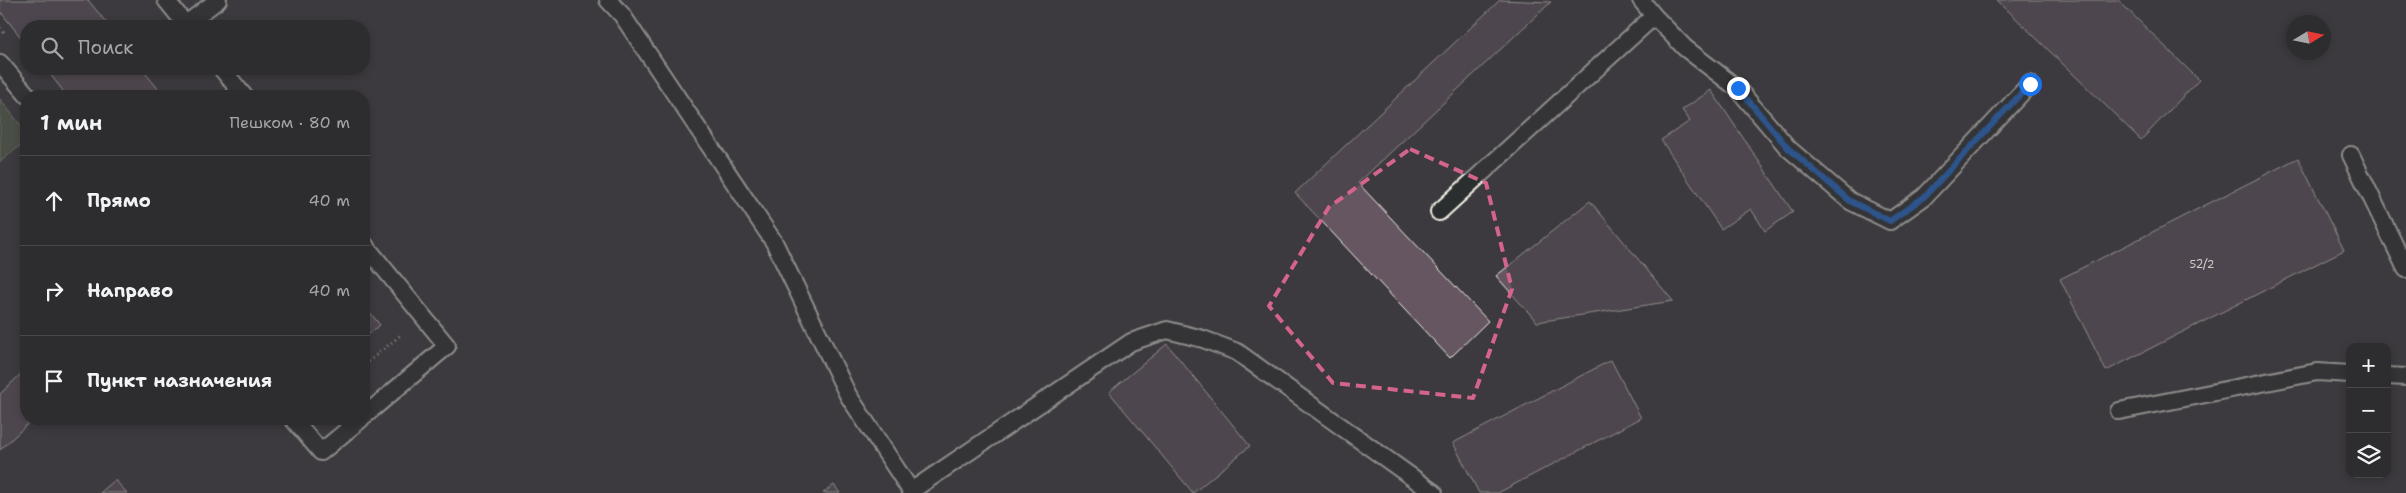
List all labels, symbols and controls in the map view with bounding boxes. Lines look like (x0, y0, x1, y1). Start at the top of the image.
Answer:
north arrow (2286, 15, 2331, 60)
search box (20, 20, 370, 75)
icon: search (38, 34, 66, 62)
text: Поиск (78, 35, 133, 60)
route start (2019, 73, 2042, 96)
route end (1727, 77, 1750, 100)
text: 1 мин (40, 109, 102, 137)
text: Пешком · 80 m (229, 112, 350, 133)
icon: ahead (40, 187, 68, 215)
text: Прямо (87, 188, 151, 213)
text: 40 m (308, 190, 350, 211)
house number: 52/2 (2189, 257, 2215, 272)
icon: right (40, 277, 68, 305)
text: Направо (87, 278, 173, 303)
text: 40 m (308, 280, 350, 301)
map controls (2346, 343, 2391, 478)
button: + (2346, 343, 2391, 388)
icon: arrive (40, 367, 68, 395)
text: Пункт назначения (87, 368, 272, 393)
button: − (2346, 388, 2391, 433)
button: layers (2346, 433, 2391, 478)

